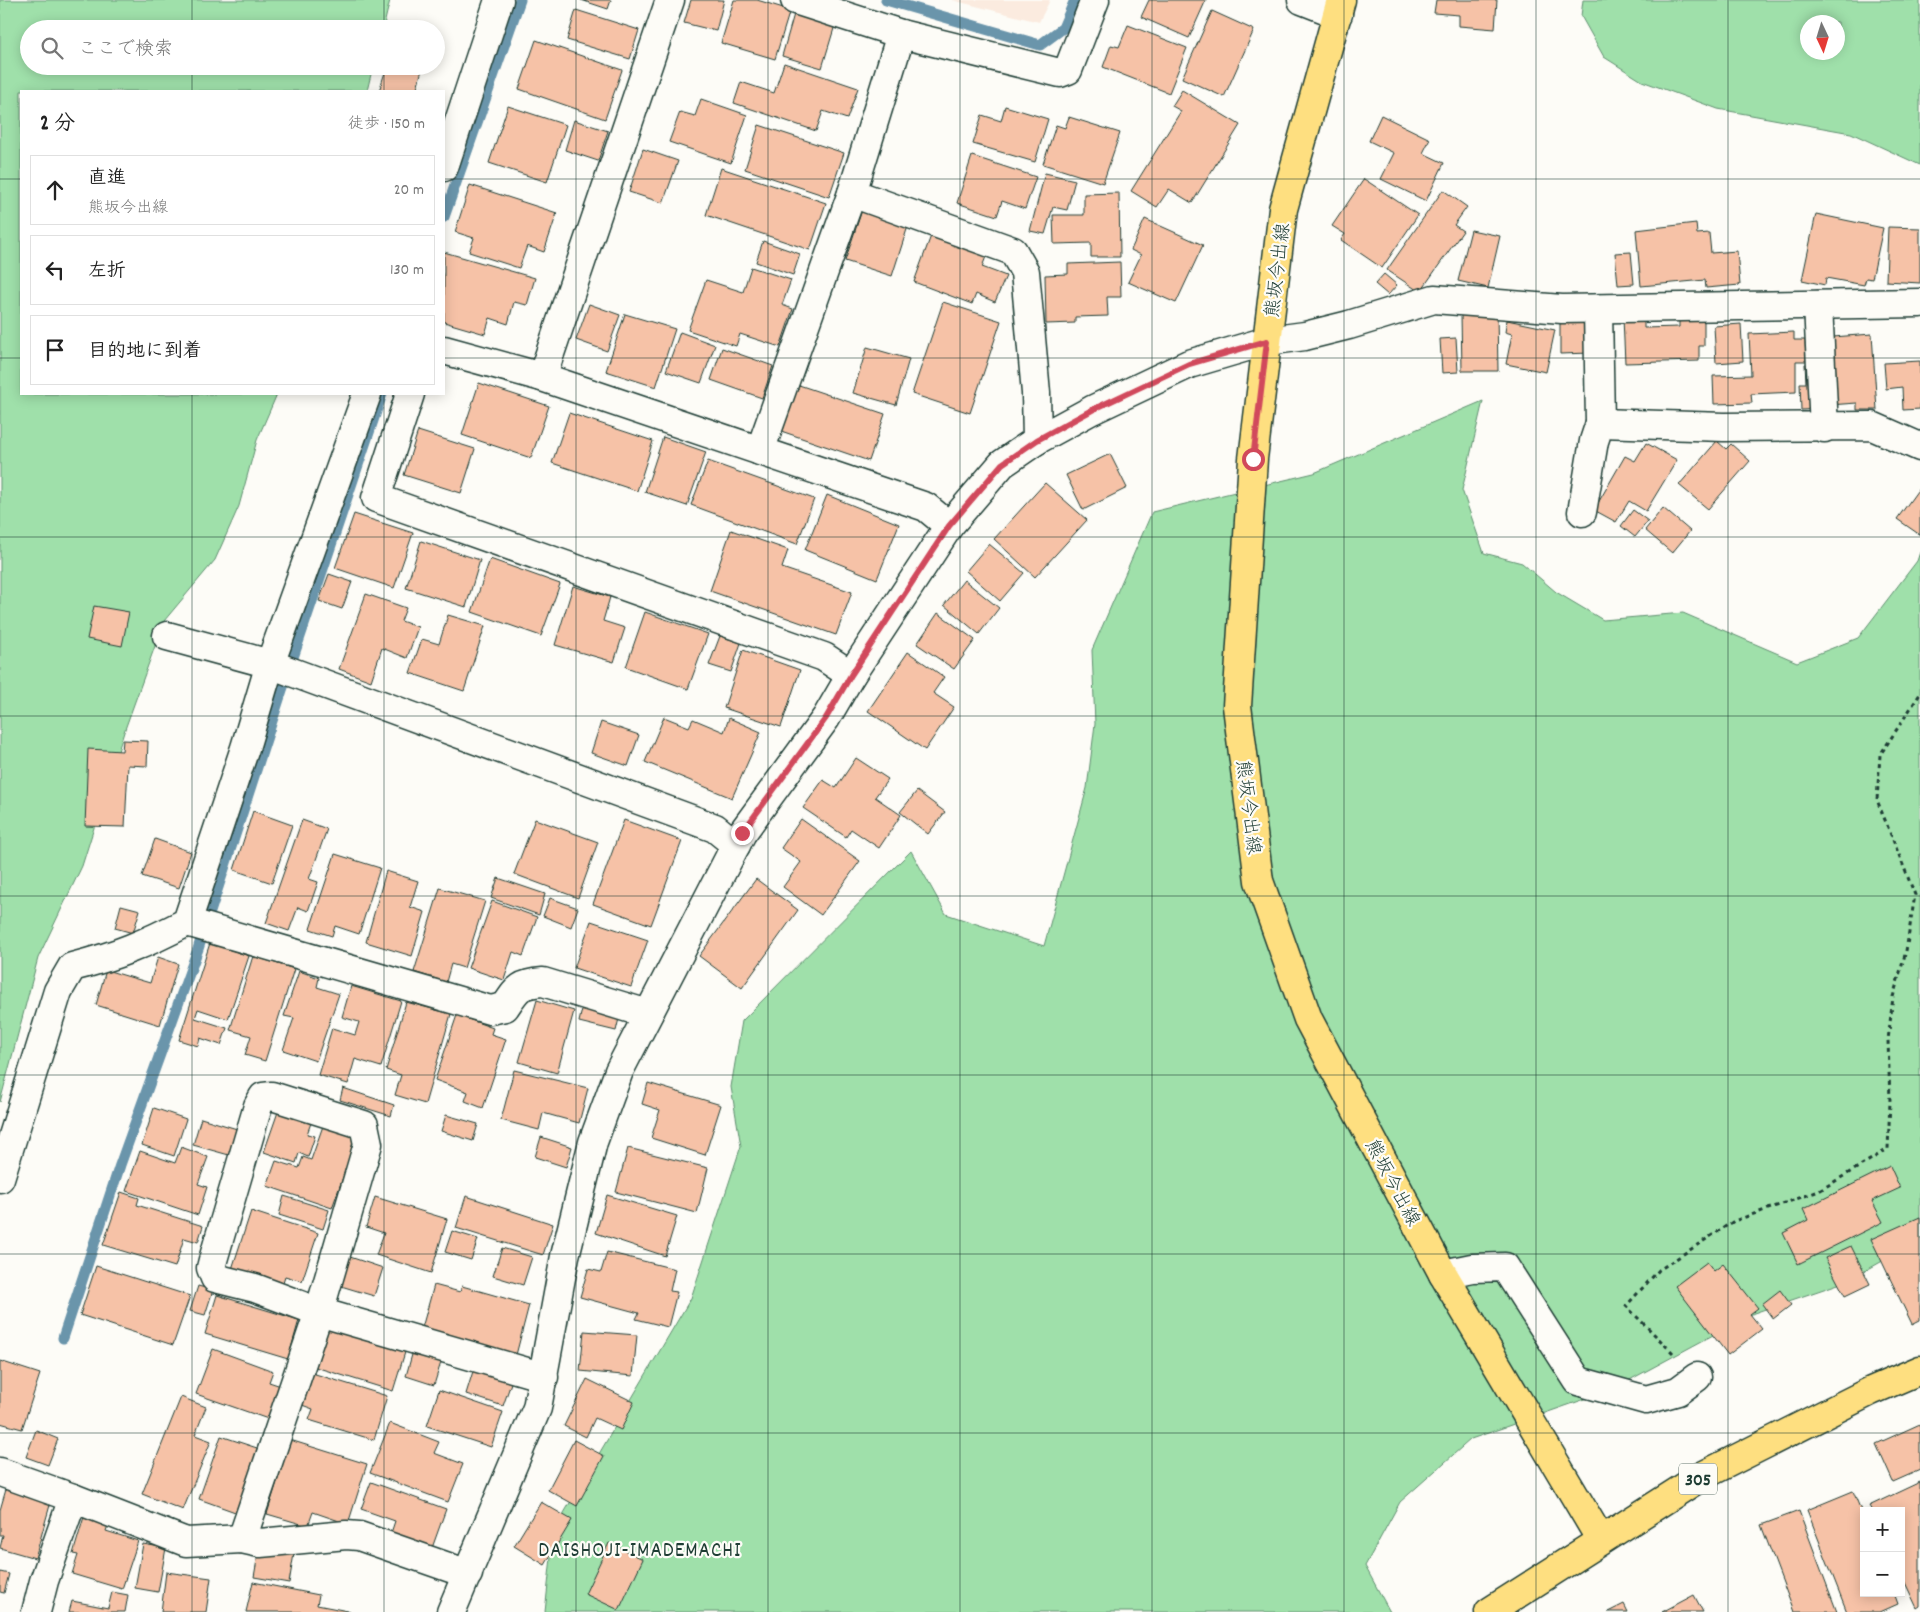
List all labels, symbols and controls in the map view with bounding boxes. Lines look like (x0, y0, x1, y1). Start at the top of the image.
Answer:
north arrow (1800, 15, 1845, 60)
search box (20, 20, 445, 75)
icon: search (38, 34, 66, 62)
text: ここで検索 (78, 37, 173, 64)
text: 2 分 (40, 110, 75, 140)
text: 徒歩 · 150 m (348, 113, 425, 136)
text: 直進 (88, 166, 126, 193)
icon: ahead (41, 176, 69, 204)
text: 20 m (394, 179, 424, 202)
text: 熊坂今出線 (88, 197, 168, 220)
street label: 熊坂今出線 (1260, 222, 1299, 319)
icon: left (41, 256, 69, 284)
text: 左折 (88, 259, 126, 286)
text: 130 m (390, 259, 424, 282)
icon: arrive (41, 336, 69, 364)
text: 目的地に到着 (88, 339, 202, 366)
route start (1242, 448, 1265, 471)
street label: 熊坂今出線 (1227, 759, 1266, 856)
route end (731, 822, 754, 845)
street label: 熊坂今出線 (1357, 1135, 1425, 1232)
road number: 305 (1679, 1464, 1717, 1495)
map controls (1860, 1507, 1905, 1597)
button: + (1860, 1507, 1905, 1552)
district label: DAISHOJI-IMADEMACHI (538, 1537, 742, 1567)
button: − (1860, 1552, 1905, 1597)

